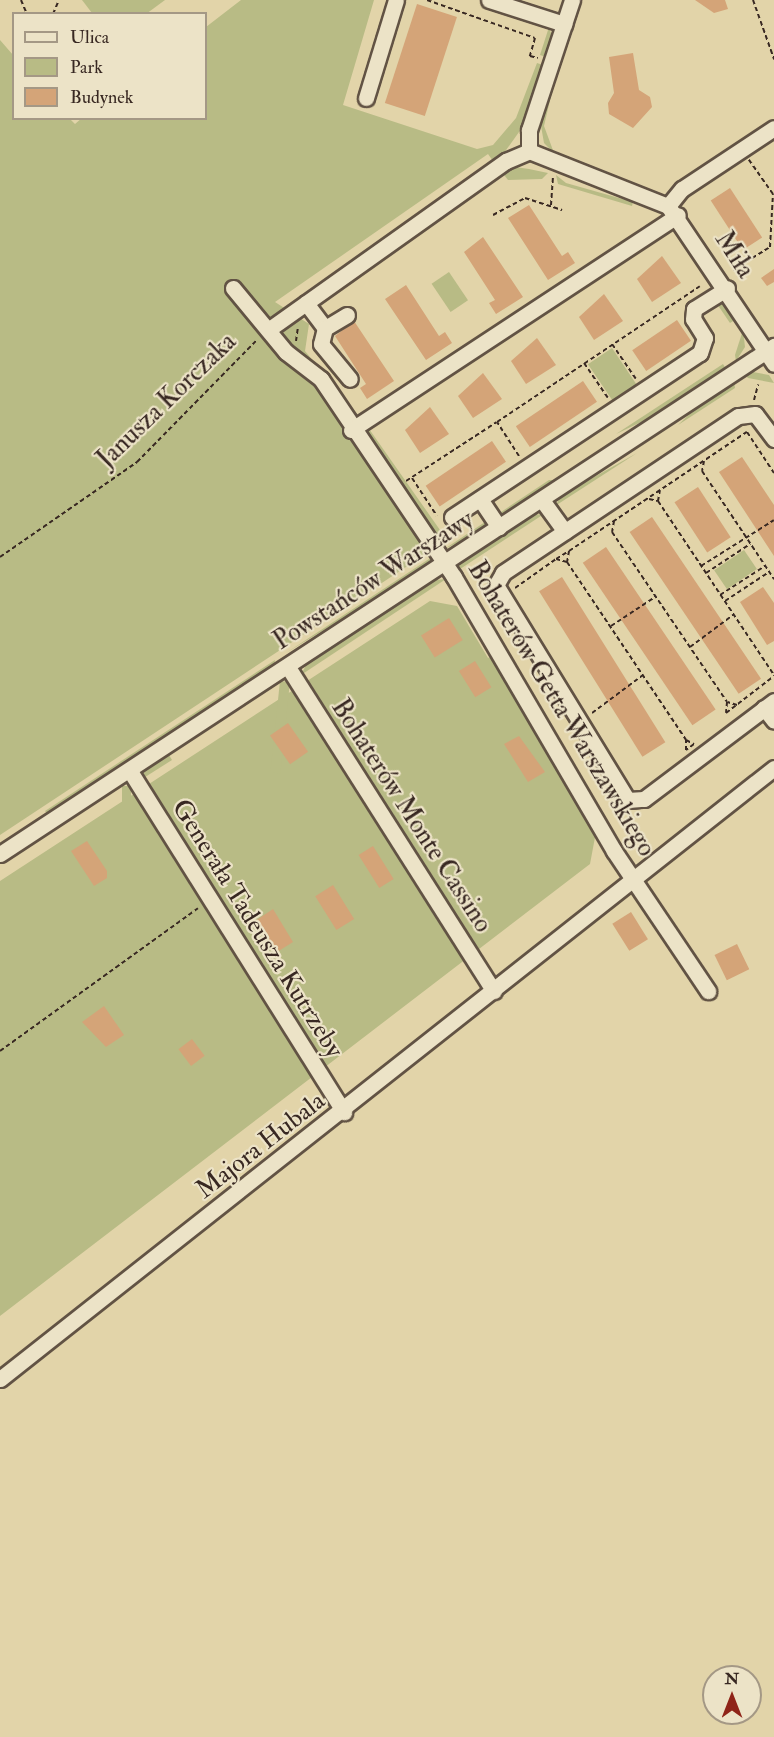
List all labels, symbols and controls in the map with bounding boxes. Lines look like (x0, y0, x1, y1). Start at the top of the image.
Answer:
legend (12, 12, 207, 120)
text: Ulica (70, 26, 109, 49)
text: Park (70, 56, 103, 79)
text: Budynek (70, 86, 133, 109)
street label: Miła (707, 226, 761, 284)
street label: Janusza Korczaka (91, 327, 243, 475)
street label: Powstańców Warszawy (268, 505, 480, 657)
street label: Bohaterów Getta Warszawskiego (460, 556, 662, 862)
street label: Bohaterów Monte Cassino (324, 693, 498, 939)
street label: Generała Tadeusza Kutrzeby (165, 794, 349, 1064)
street label: Majora Hubala (190, 1086, 332, 1206)
north arrow (702, 1665, 762, 1725)
text: N (725, 1669, 739, 1689)

